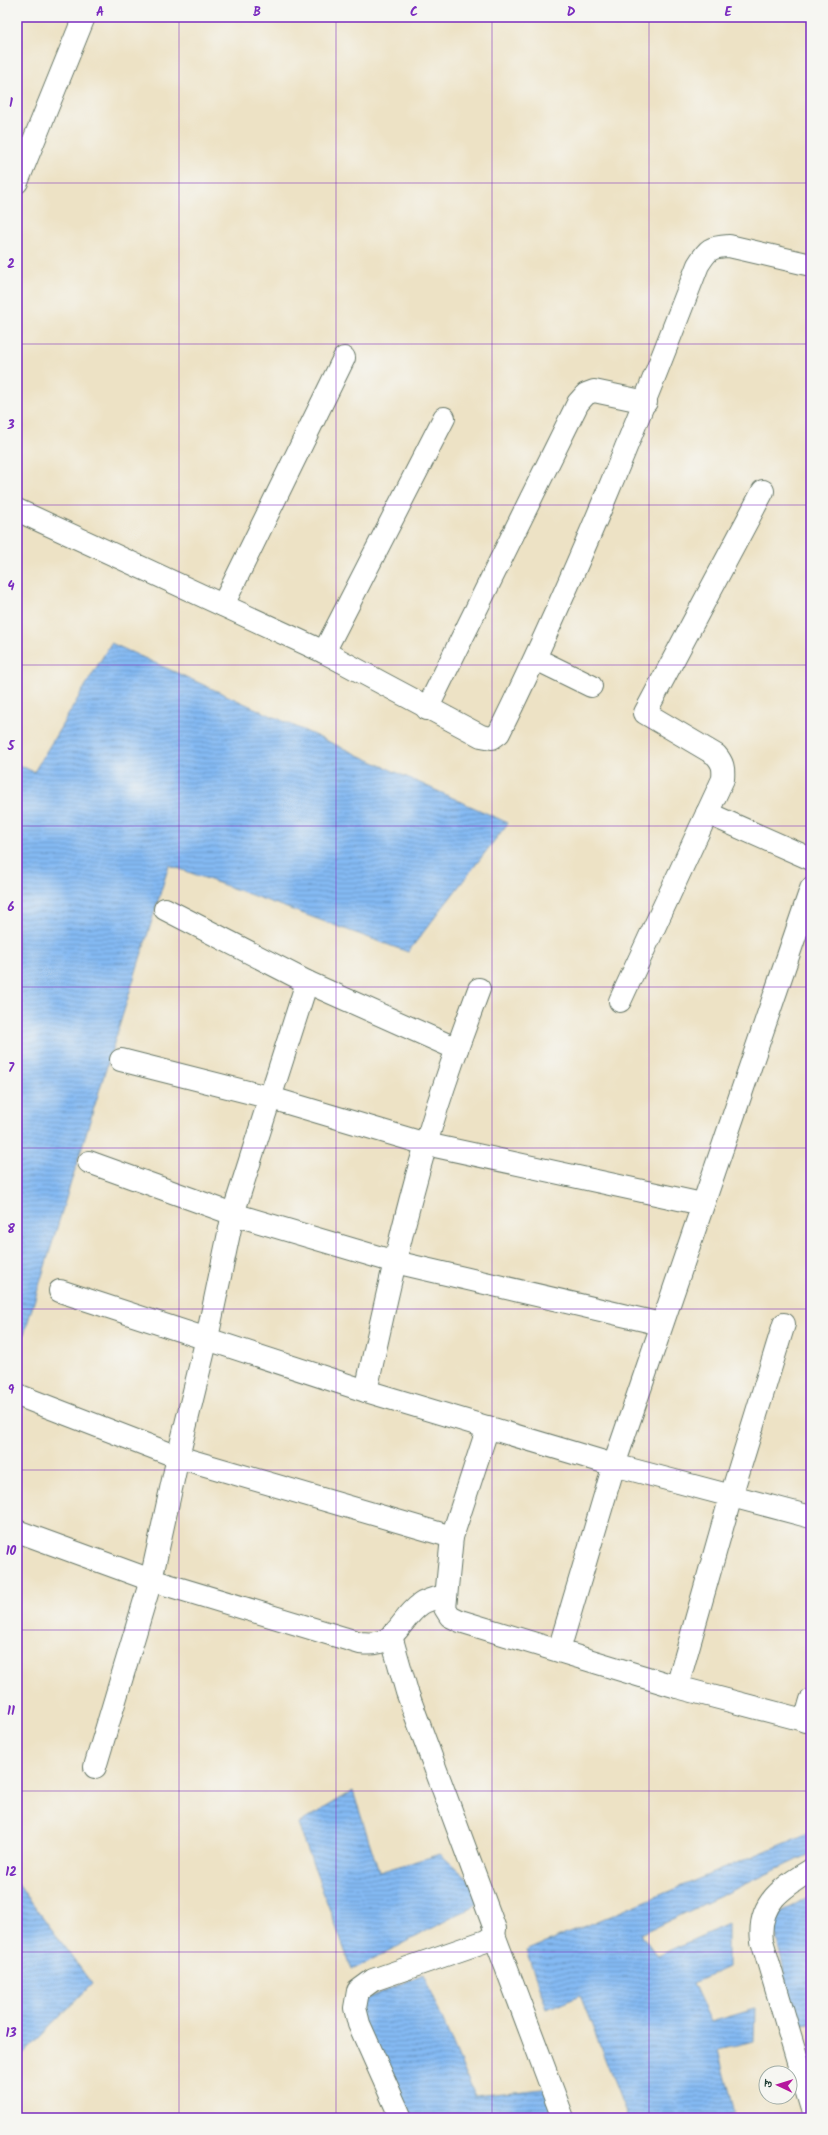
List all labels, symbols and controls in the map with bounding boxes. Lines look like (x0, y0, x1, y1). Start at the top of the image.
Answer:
text: A (96, 2, 104, 23)
text: B (253, 2, 261, 23)
text: C (410, 2, 418, 23)
text: D (567, 2, 576, 23)
text: E (724, 2, 732, 23)
text: 1 (9, 93, 13, 114)
text: 2 (7, 254, 15, 275)
text: 3 (6, 415, 15, 436)
text: 4 (7, 576, 15, 597)
text: 5 (7, 736, 16, 757)
text: 6 (7, 897, 15, 918)
text: 7 (8, 1058, 15, 1079)
text: 8 (7, 1219, 15, 1240)
text: 9 (8, 1380, 15, 1401)
text: 10 (6, 1541, 17, 1562)
text: 11 (7, 1701, 15, 1722)
text: 12 (5, 1862, 17, 1883)
text: 13 (5, 2023, 17, 2044)
north arrow (758, 2065, 798, 2105)
text: उ (760, 2078, 778, 2088)

